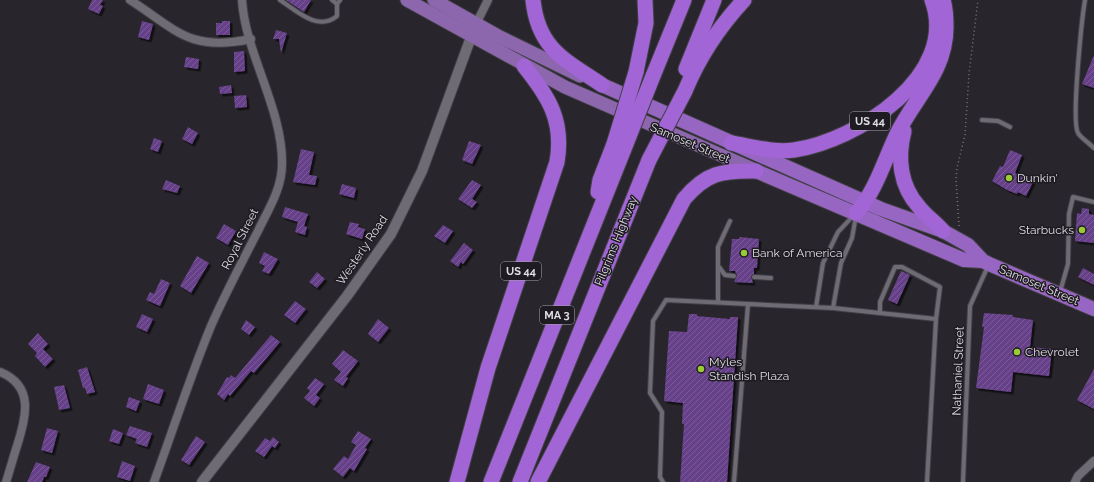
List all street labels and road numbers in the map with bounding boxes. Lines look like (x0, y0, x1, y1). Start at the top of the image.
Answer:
road number: US 44 (850, 112, 890, 130)
street label: Samoset Street (648, 120, 732, 166)
street label: Pilgrims Highway (592, 194, 641, 288)
street label: Royal Street (219, 206, 261, 272)
street label: Westerly Road (334, 213, 390, 287)
road number: US 44 (501, 262, 541, 280)
street label: Samoset Street (997, 262, 1081, 308)
road number: MA 3 (540, 306, 574, 324)
street label: Nathaniel Street (949, 326, 967, 416)

